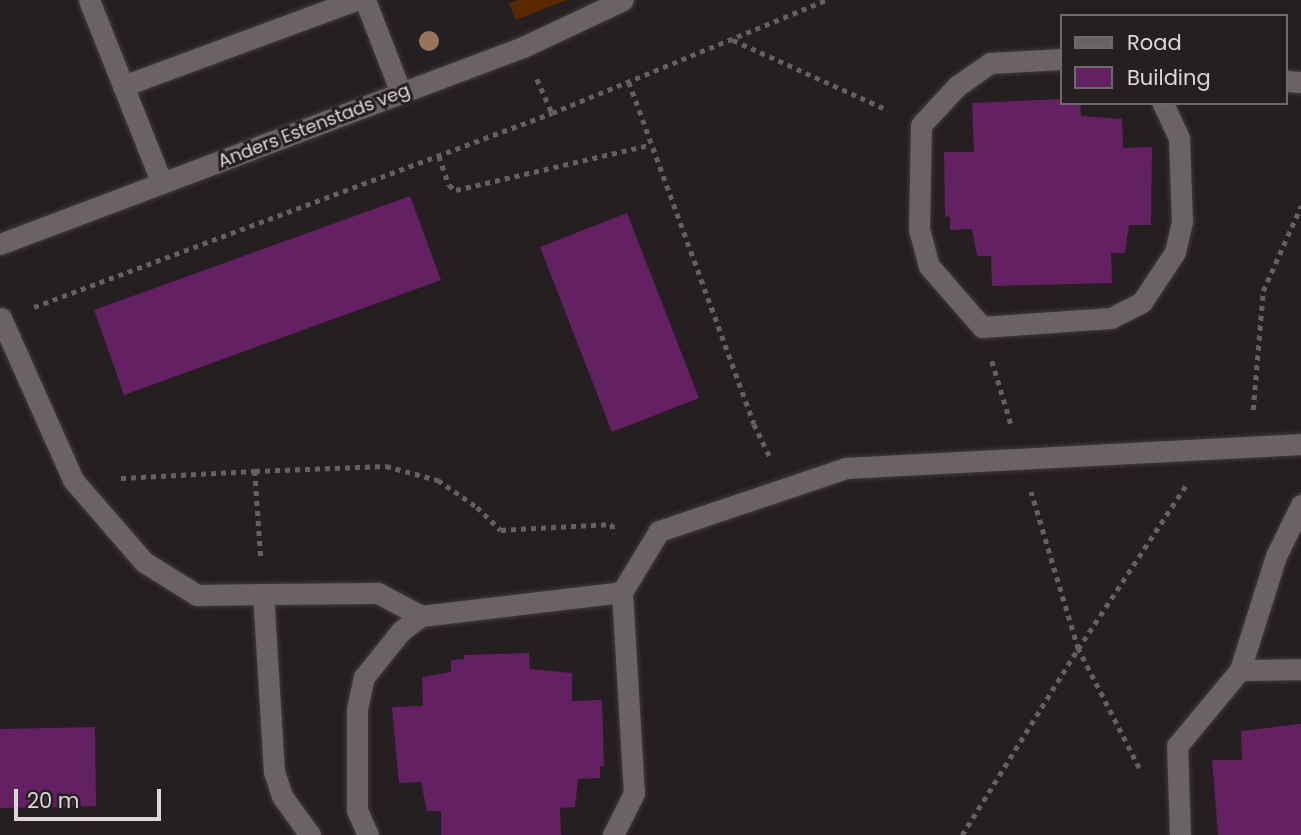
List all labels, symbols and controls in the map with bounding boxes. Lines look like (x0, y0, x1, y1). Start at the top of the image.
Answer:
legend (1060, 14, 1287, 105)
text: Road (1127, 28, 1182, 57)
text: Building (1127, 63, 1211, 92)
street label: Anders Estenstads veg (215, 79, 413, 173)
scale bar (18, 776, 164, 820)
text: 20 m (27, 786, 80, 815)

